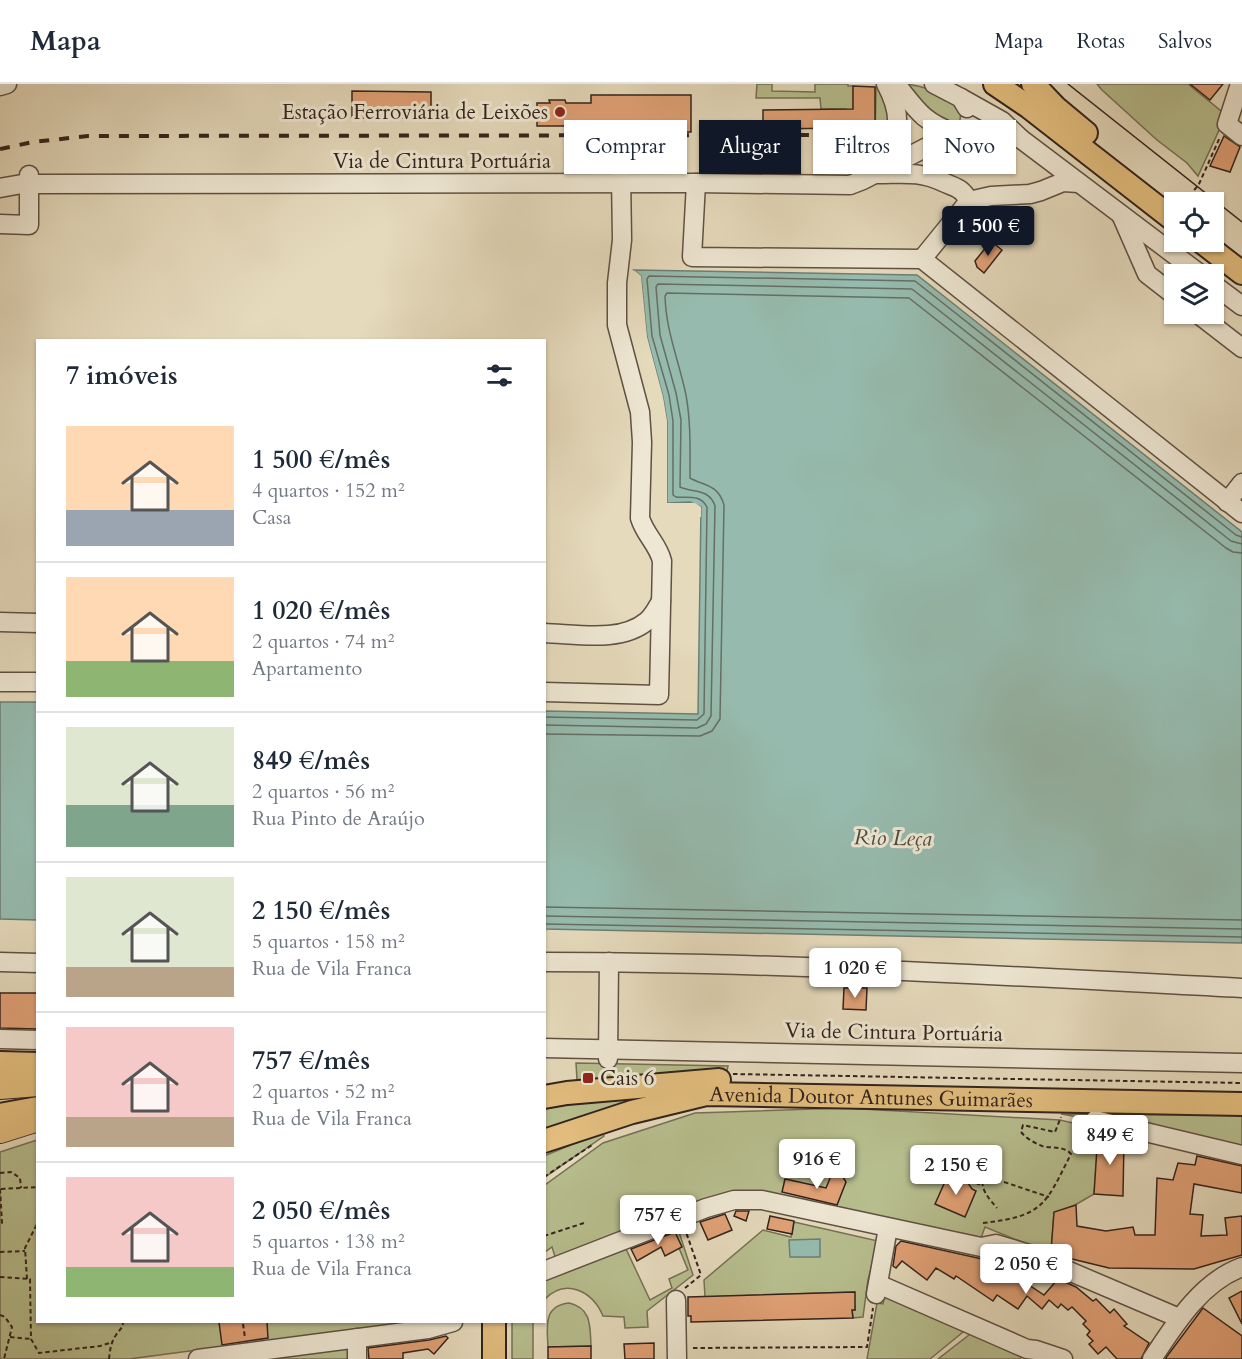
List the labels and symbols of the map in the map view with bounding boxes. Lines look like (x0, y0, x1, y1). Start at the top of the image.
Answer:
place label: Estação Ferroviária de Leixões (282, 98, 548, 127)
marker: Estação Ferroviária de Leixões (553, 105, 567, 119)
street label: Via de Cintura Portuária (333, 147, 551, 176)
pin: 1 500 € (933, 206, 1043, 257)
water label: Rio Leça (854, 822, 932, 854)
pin: 1 020 € (800, 948, 910, 999)
street label: Via de Cintura Portuária (785, 1016, 1003, 1049)
place label: Cais 6 (600, 1064, 654, 1093)
marker: Cais 6 (581, 1071, 595, 1085)
street label: Avenida Doutor Antunes Guimarães (709, 1080, 1033, 1115)
pin: 849 € (1068, 1115, 1152, 1166)
pin: 916 € (775, 1139, 859, 1190)
pin: 2 150 € (901, 1145, 1011, 1196)
pin: 757 € (616, 1195, 700, 1246)
pin: 2 050 € (971, 1244, 1081, 1295)

